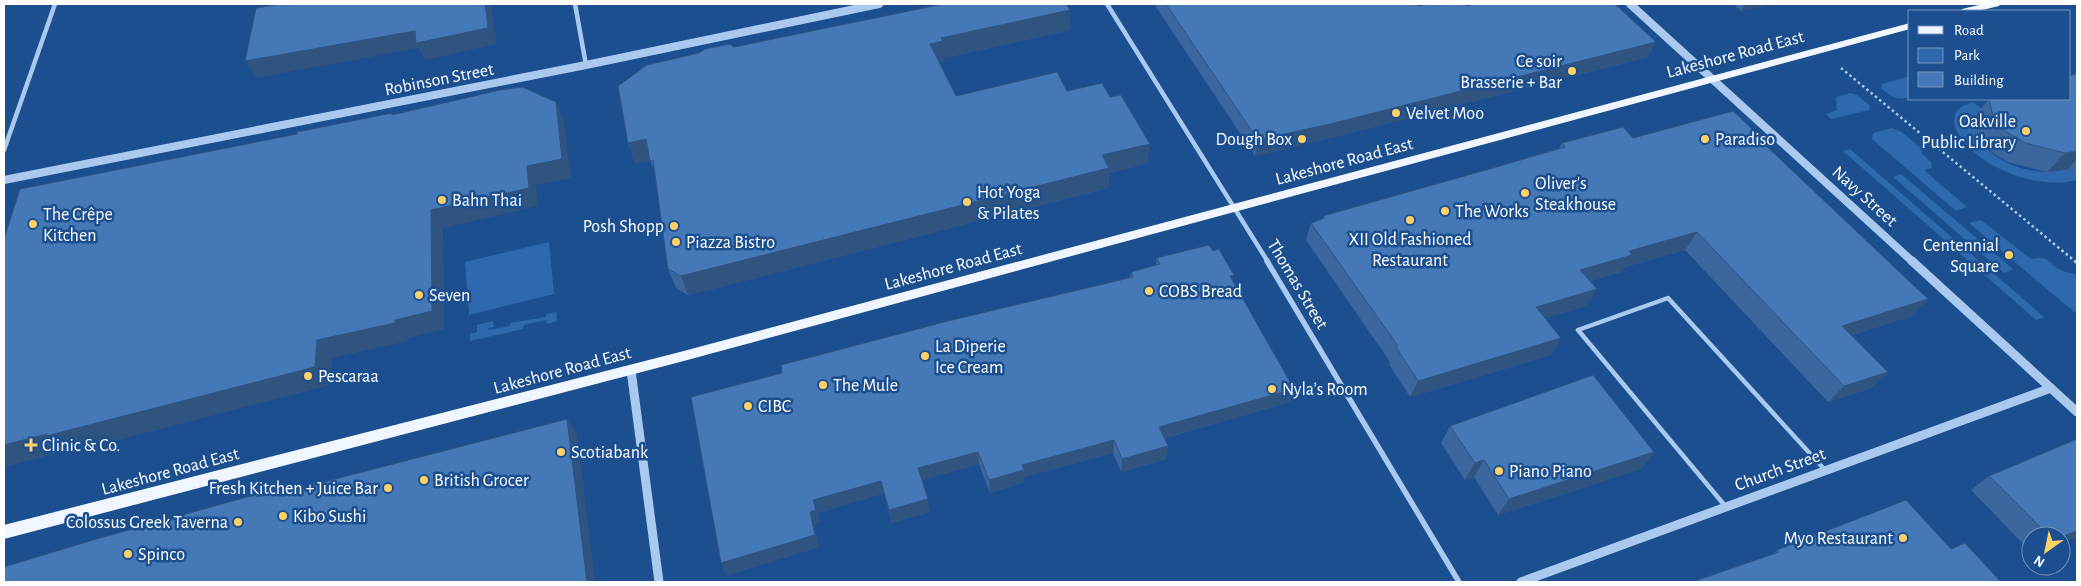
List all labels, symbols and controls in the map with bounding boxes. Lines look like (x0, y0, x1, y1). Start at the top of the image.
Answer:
legend (1908, 10, 2071, 100)
text: Road (1954, 23, 1984, 38)
street label: Lakeshore Road East (1665, 28, 1806, 82)
text: Park (1954, 48, 1980, 63)
place label: Ce soir Brasserie + Bar (1460, 53, 1562, 92)
street label: Robinson Street (383, 61, 496, 99)
marker: Ce soir Brasserie + Bar (1566, 65, 1578, 77)
text: Building (1954, 73, 2004, 88)
place label: Velvet Moo (1406, 105, 1484, 123)
marker: Velvet Moo (1390, 107, 1402, 119)
place label: Oakville Public Library (1921, 113, 2016, 152)
marker: Oakville Public Library (2020, 125, 2032, 137)
place label: Dough Box (1215, 131, 1292, 149)
place label: Paradiso (1715, 131, 1775, 149)
marker: Dough Box (1296, 133, 1308, 145)
marker: Paradiso (1699, 133, 1711, 145)
street label: Lakeshore Road East (1274, 135, 1415, 189)
street label: Navy Street (1828, 163, 1901, 231)
place label: Oliver's Steakhouse (1535, 175, 1616, 214)
place label: Hot Yoga & Pilates (977, 184, 1041, 223)
marker: Oliver's Steakhouse (1519, 187, 1531, 199)
place label: Bahn Thai (452, 192, 522, 210)
marker: Bahn Thai (436, 194, 448, 206)
marker: Hot Yoga & Pilates (961, 196, 973, 208)
place label: The Works (1455, 203, 1529, 221)
marker: The Works (1439, 205, 1451, 217)
place label: The Crêpe Kitchen (43, 206, 113, 245)
marker: XII Old Fashioned Restaurant (1404, 214, 1416, 226)
marker: The Crêpe Kitchen (27, 218, 39, 230)
place label: Posh Shopp (583, 218, 664, 236)
marker: Posh Shopp (668, 220, 680, 232)
place label: XII Old Fashioned Restaurant (1348, 231, 1472, 270)
place label: Piazza Bistro (686, 234, 775, 252)
marker: Piazza Bistro (670, 236, 682, 248)
street label: Thomas Street (1263, 236, 1331, 333)
place label: Centennial Square (1923, 237, 1999, 276)
street label: Lakeshore Road East (883, 240, 1024, 294)
marker: Centennial Square (2003, 249, 2015, 261)
place label: COBS Bread (1159, 283, 1242, 301)
marker: COBS Bread (1143, 285, 1155, 297)
place label: Seven (429, 287, 470, 305)
marker: Seven (413, 289, 425, 301)
place label: La Diperie Ice Cream (935, 338, 1006, 377)
street label: Lakeshore Road East (492, 344, 633, 398)
marker: La Diperie Ice Cream (919, 350, 931, 362)
place label: Pescaraa (318, 368, 379, 386)
marker: Pescaraa (302, 370, 314, 382)
place label: The Mule (833, 377, 898, 395)
marker: The Mule (817, 379, 829, 391)
place label: Nyla’s Room (1282, 381, 1368, 399)
marker: Nyla’s Room (1266, 383, 1278, 395)
place label: CIBC (758, 398, 791, 416)
marker: CIBC (742, 400, 754, 412)
place label: Clinic & Co. (42, 437, 120, 455)
marker: Clinic & Co. (24, 438, 38, 452)
place label: Scotiabank (571, 444, 649, 462)
street label: Lakeshore Road East (100, 445, 241, 499)
street label: Church Street (1733, 445, 1828, 495)
marker: Scotiabank (555, 446, 567, 458)
place label: Piano Piano (1509, 463, 1592, 481)
marker: Piano Piano (1493, 465, 1505, 477)
place label: British Grocer (434, 472, 529, 490)
marker: British Grocer (418, 474, 430, 486)
place label: Fresh Kitchen + Juice Bar (209, 480, 378, 498)
marker: Fresh Kitchen + Juice Bar (382, 482, 394, 494)
place label: Kibo Sushi (293, 508, 366, 526)
marker: Kibo Sushi (277, 510, 289, 522)
place label: Colossus Greek Taverna (66, 514, 228, 532)
marker: Colossus Greek Taverna (232, 516, 244, 528)
north arrow (2021, 526, 2071, 576)
place label: Myo Restaurant (1784, 530, 1893, 548)
marker: Myo Restaurant (1897, 532, 1909, 544)
place label: Spinco (138, 546, 185, 564)
marker: Spinco (122, 548, 134, 560)
text: N (2032, 553, 2047, 570)

